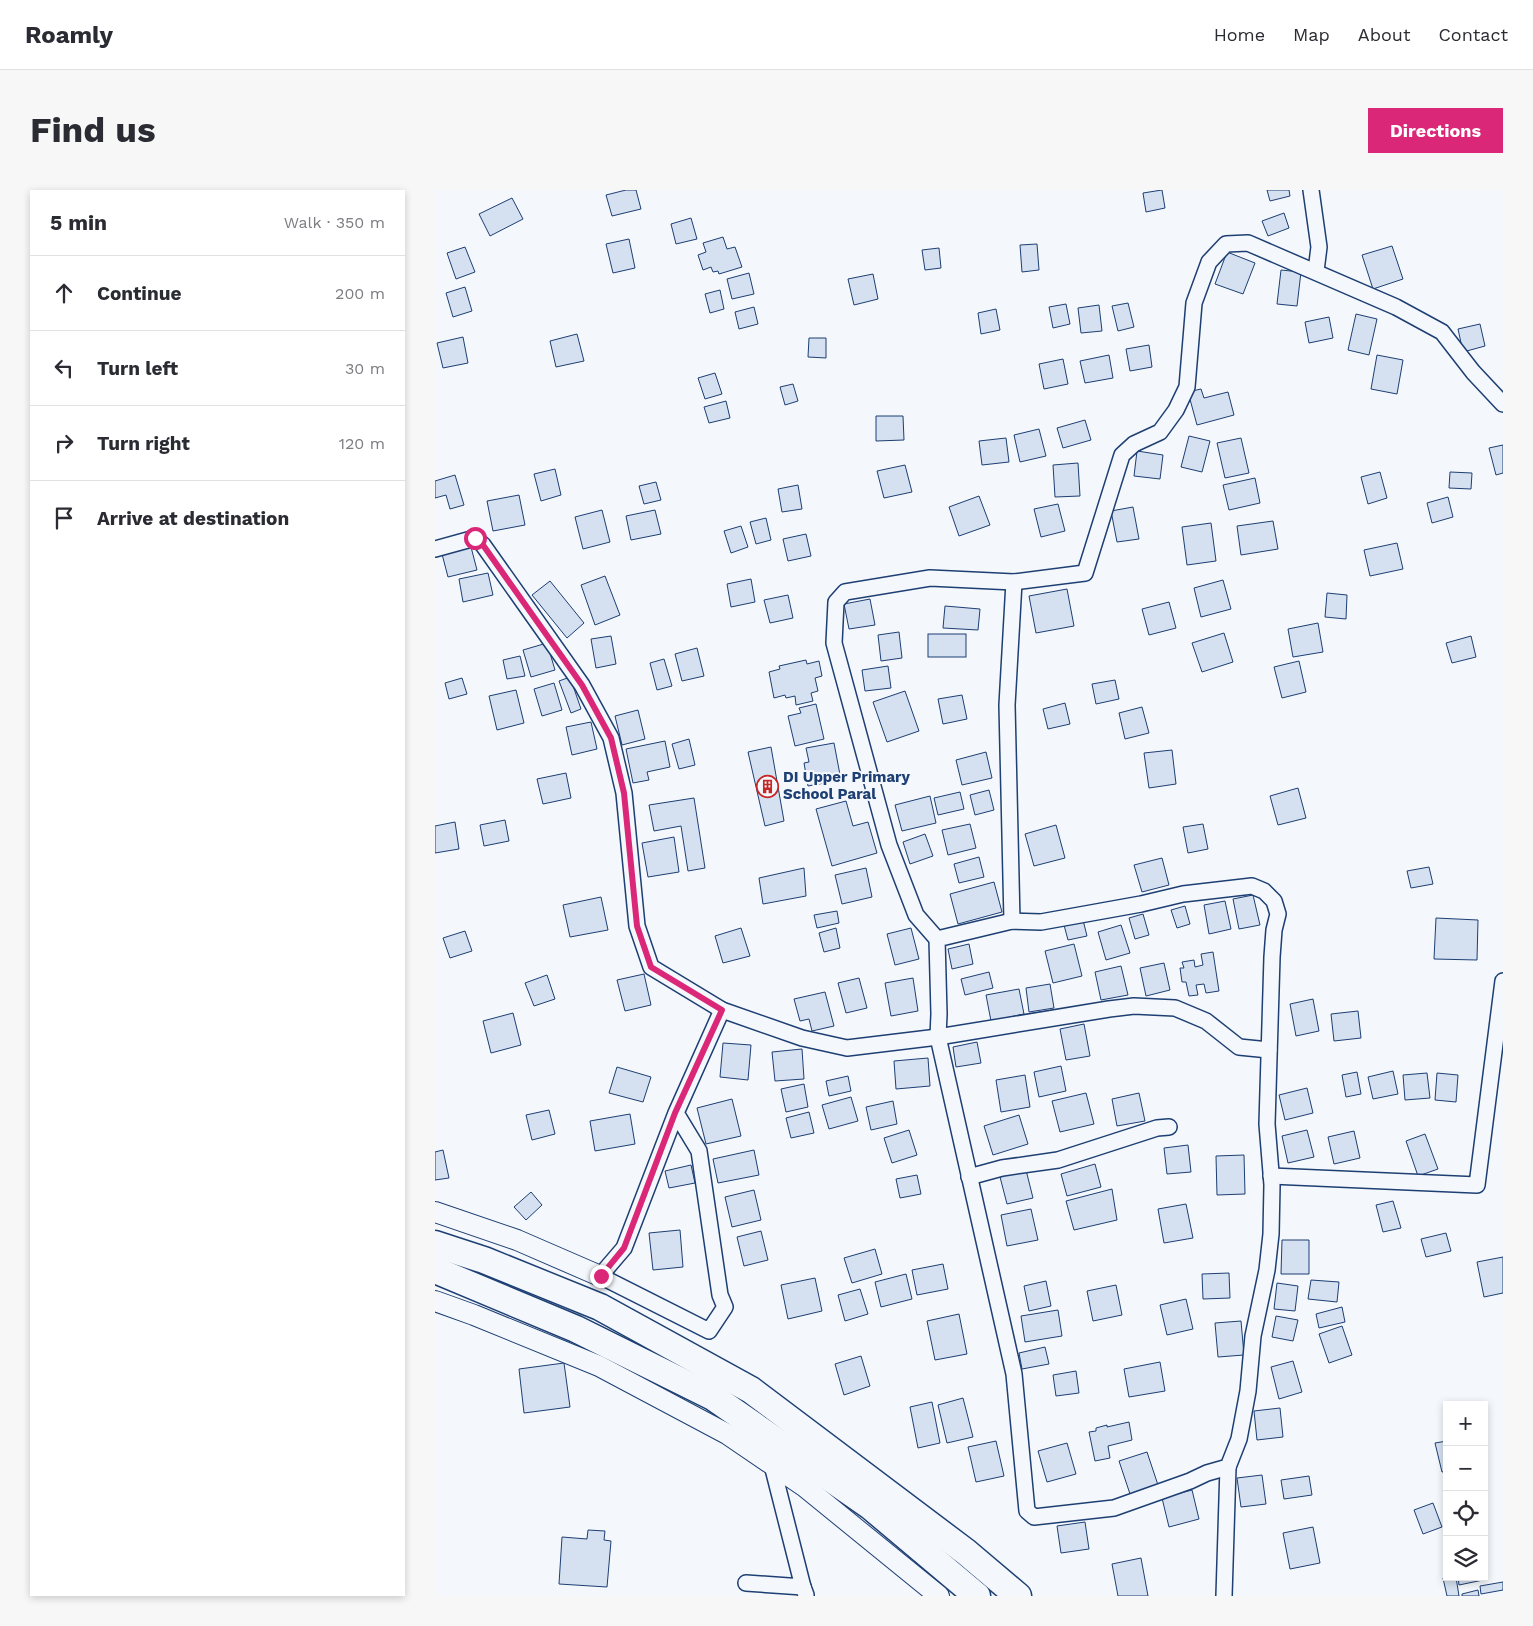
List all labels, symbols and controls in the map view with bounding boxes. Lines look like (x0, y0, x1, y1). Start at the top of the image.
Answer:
text: Roamly (25, 21, 113, 49)
text: Home (1214, 24, 1265, 45)
text: Map (1293, 24, 1330, 45)
text: About (1358, 24, 1410, 45)
text: Contact (1438, 24, 1508, 45)
button: Directions (1368, 108, 1503, 153)
text: Find us (30, 109, 156, 151)
text: 5 min (50, 210, 107, 235)
text: Walk · 350 m (284, 213, 385, 232)
icon: ahead (50, 279, 78, 307)
text: Continue (97, 282, 181, 305)
text: 200 m (335, 284, 385, 303)
icon: left (50, 354, 78, 382)
text: Turn left (97, 357, 178, 380)
text: 30 m (345, 359, 385, 378)
icon: right (50, 429, 78, 457)
text: Turn right (97, 432, 190, 455)
text: 120 m (339, 434, 385, 453)
icon: arrive (50, 504, 78, 532)
text: Arrive at destination (97, 507, 289, 530)
route start (464, 527, 487, 550)
place label: DI Upper Primary School Paral (783, 768, 911, 803)
building icon: DI Upper Primary School Paral (755, 774, 779, 798)
route end (590, 1265, 613, 1288)
map controls (1443, 1401, 1488, 1581)
button: + (1443, 1401, 1488, 1446)
button: − (1443, 1446, 1488, 1491)
button: locate (1443, 1491, 1488, 1536)
button: layers (1443, 1536, 1488, 1581)

